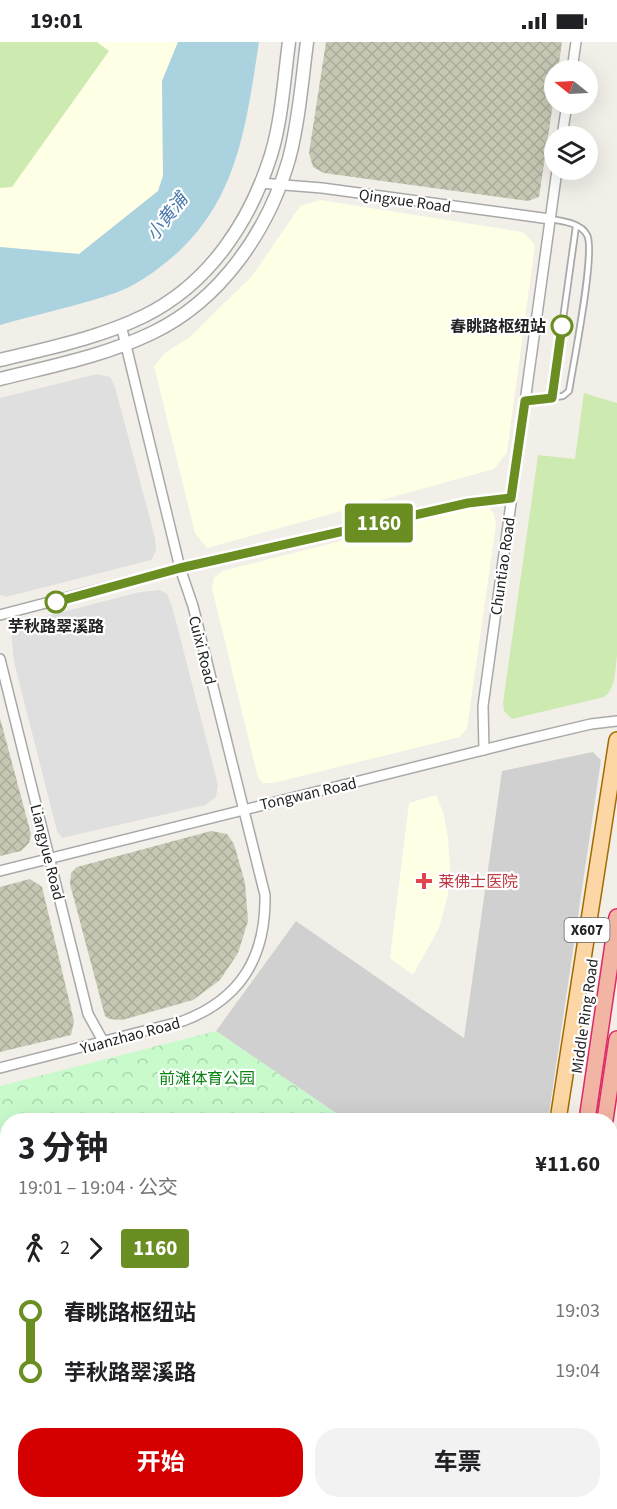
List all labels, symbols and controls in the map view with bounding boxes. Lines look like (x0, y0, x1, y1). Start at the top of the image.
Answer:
text: 19:01 (30, 5, 83, 37)
north arrow (544, 60, 598, 114)
map controls (544, 60, 598, 180)
button: layers (544, 126, 598, 180)
street label: Qingxue Road (357, 184, 452, 218)
water label: 小黄浦 (141, 186, 196, 246)
marker: 春眺路枢纽站 (551, 315, 573, 337)
place label: 春眺路枢纽站 (450, 316, 546, 338)
line badge: 1160 (337, 504, 421, 542)
text: 1160 (357, 508, 401, 538)
street label: Chuntiao Road (485, 516, 521, 617)
marker: 芋秋路翠溪路 (45, 591, 67, 613)
street label: Cuixi Road (183, 614, 221, 687)
place label: 芋秋路翠溪路 (8, 616, 104, 638)
street label: Tongwan Road (258, 772, 359, 816)
street label: Liangyue Road (24, 802, 70, 903)
place label: 莱佛士医院 (438, 871, 518, 893)
marker: 莱佛士医院 (415, 872, 433, 890)
road number: X607 (564, 918, 610, 942)
street label: Middle Ring Road (566, 957, 604, 1075)
street label: Yuanzhao Road (77, 1012, 183, 1060)
park label: 前滩体育公园 (159, 1068, 255, 1090)
text: 3 分钟 (18, 1125, 108, 1172)
text: ¥11.60 (535, 1148, 600, 1180)
text: 19:01 – 19:04 · 公交 (18, 1174, 178, 1202)
icon: walk (18, 1232, 51, 1265)
icon: forward (79, 1232, 112, 1265)
text: 1160 (133, 1233, 177, 1263)
text: 2 (60, 1234, 70, 1262)
text: 春眺路枢纽站 (64, 1297, 196, 1329)
text: 19:03 (555, 1297, 600, 1325)
text: 芋秋路翠溪路 (64, 1357, 196, 1389)
text: 19:04 (555, 1357, 600, 1385)
button: 开始 (18, 1428, 303, 1497)
button: 车票 (315, 1428, 600, 1497)

